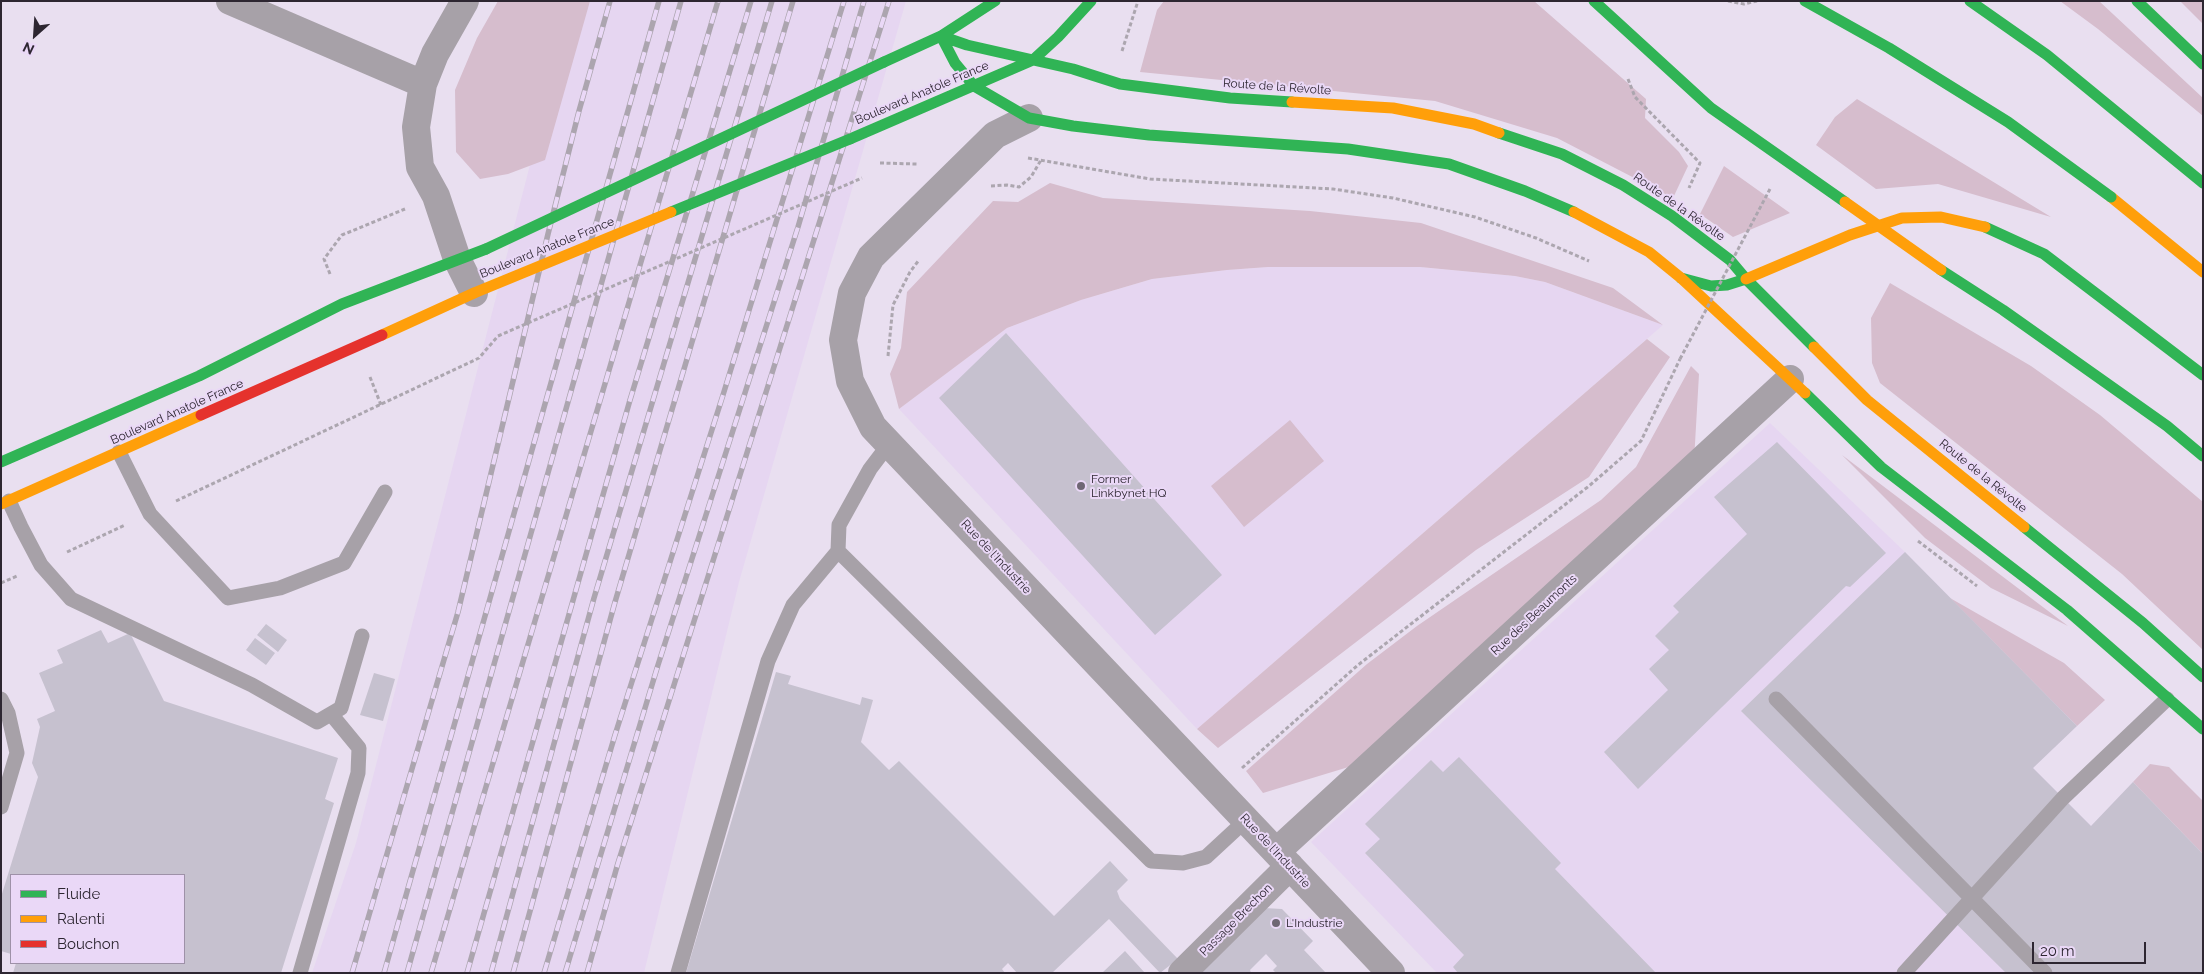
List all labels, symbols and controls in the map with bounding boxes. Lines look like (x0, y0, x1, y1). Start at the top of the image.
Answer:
north arrow (10, 10, 60, 60)
text: N (20, 39, 37, 58)
street label: Boulevard Anatole France (853, 58, 991, 128)
street label: Route de la Révolte (1222, 76, 1332, 98)
street label: Route de la Révolte (1630, 170, 1728, 244)
street label: Boulevard Anatole France (478, 214, 616, 282)
street label: Boulevard Anatole France (108, 376, 246, 448)
street label: Route de la Révolte (1936, 436, 2030, 516)
place label: Former Linkbynet HQ (1091, 472, 1167, 500)
marker: Former Linkbynet HQ (1075, 480, 1087, 492)
street label: Rue de l'Industrie (958, 517, 1034, 597)
street label: Rue des Beaumonts (1488, 572, 1580, 658)
street label: Rue de l'Industrie (1237, 811, 1313, 891)
legend (10, 874, 185, 964)
street label: Passage Brechon (1197, 881, 1275, 959)
text: Fluide (57, 885, 100, 903)
text: Ralenti (57, 910, 105, 928)
place label: L'Industrie (1286, 916, 1342, 930)
marker: L'Industrie (1270, 917, 1282, 929)
scale bar (2034, 932, 2148, 964)
text: Bouchon (57, 935, 119, 953)
text: 20 m (2040, 942, 2075, 960)

